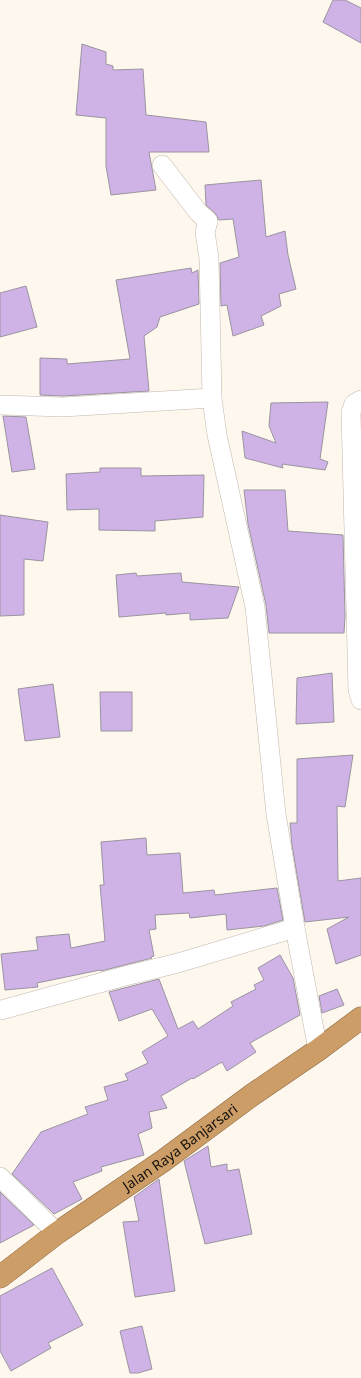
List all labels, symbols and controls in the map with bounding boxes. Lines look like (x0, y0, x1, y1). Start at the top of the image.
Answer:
street label: Jalan Raya Banjarsari (117, 1099, 241, 1196)

